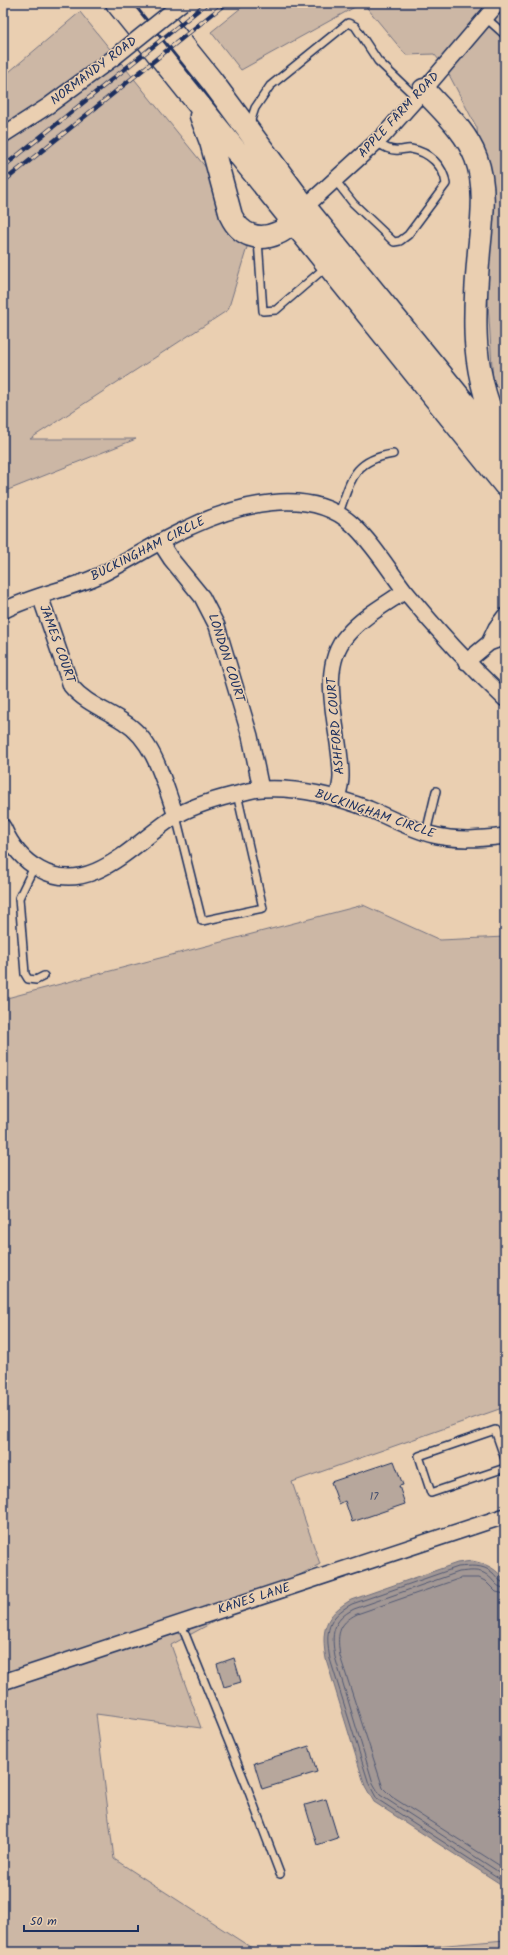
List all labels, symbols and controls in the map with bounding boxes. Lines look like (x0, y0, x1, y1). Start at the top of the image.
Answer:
street label: NORMANDY ROAD (46, 31, 142, 111)
street label: APPLE FARM ROAD (353, 67, 445, 163)
street label: BUCKINGHAM CIRCLE (87, 511, 209, 587)
street label: JAMES COURT (33, 602, 81, 687)
street label: LONDON COURT (202, 611, 251, 706)
street label: ASHFORD COURT (321, 675, 351, 776)
street label: BUCKINGHAM CIRCLE (312, 784, 438, 845)
house number: 17 (370, 1488, 379, 1506)
street label: KANES LANE (215, 1577, 294, 1621)
scale bar (24, 1907, 138, 1933)
text: 50 m (30, 1912, 57, 1931)

